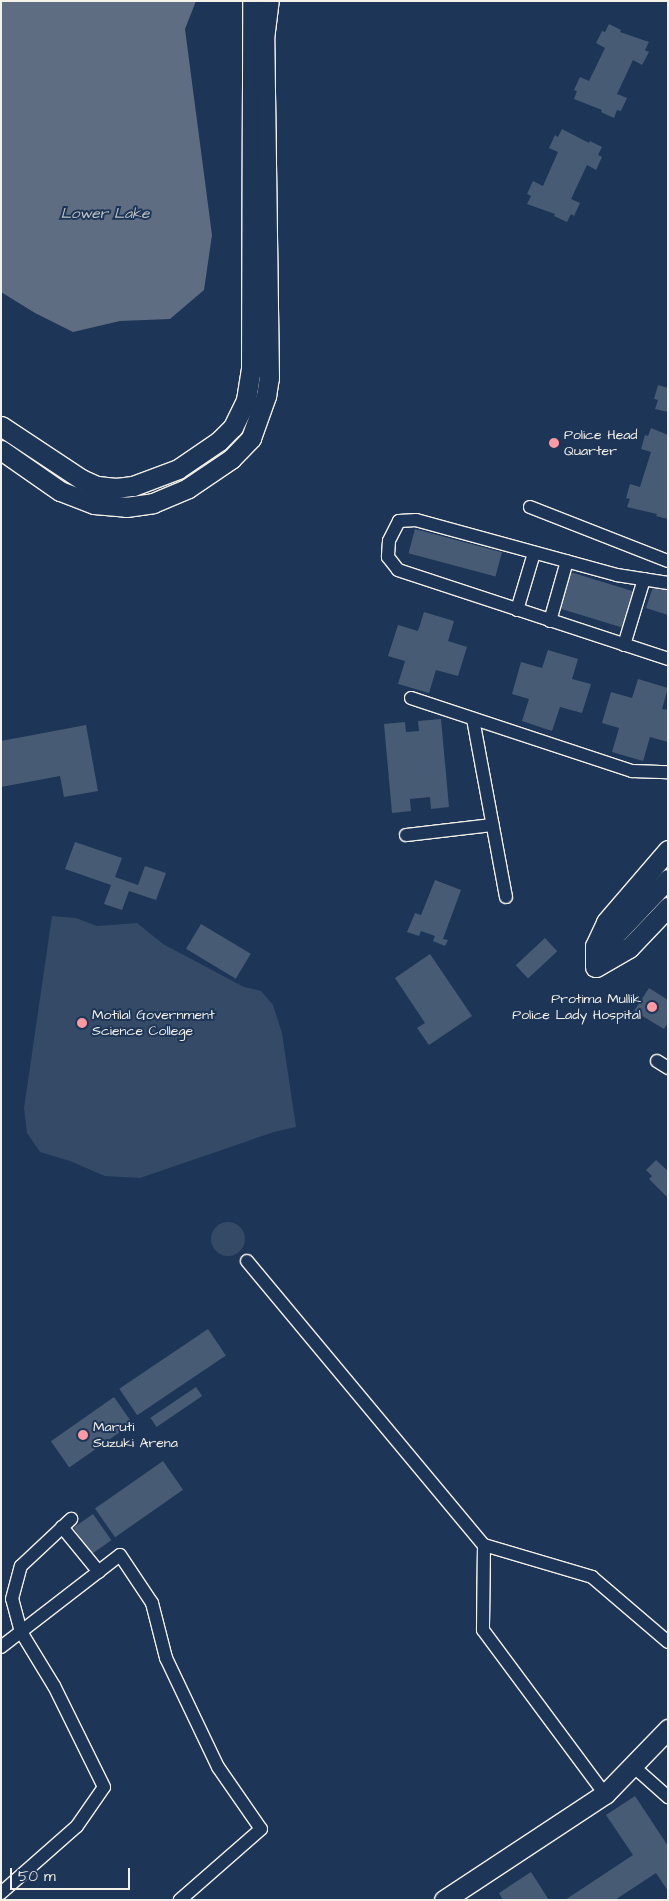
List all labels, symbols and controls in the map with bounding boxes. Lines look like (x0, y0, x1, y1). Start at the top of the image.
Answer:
water label: Lower Lake (61, 205, 149, 223)
place label: Police Head Quarter (564, 427, 638, 460)
marker: Police Head Quarter (548, 437, 560, 449)
place label: Protima Mullik Police Lady Hospital (512, 991, 641, 1024)
marker: Protima Mullik Police Lady Hospital (645, 1000, 659, 1014)
place label: Motilal Government Science College (92, 1007, 215, 1040)
marker: Motilal Government Science College (76, 1017, 88, 1029)
place label: Maruti Suzuki Arena (93, 1419, 178, 1451)
marker: Maruti Suzuki Arena (77, 1429, 89, 1441)
scale bar (12, 1858, 132, 1890)
text: 50 m (18, 1866, 56, 1887)

